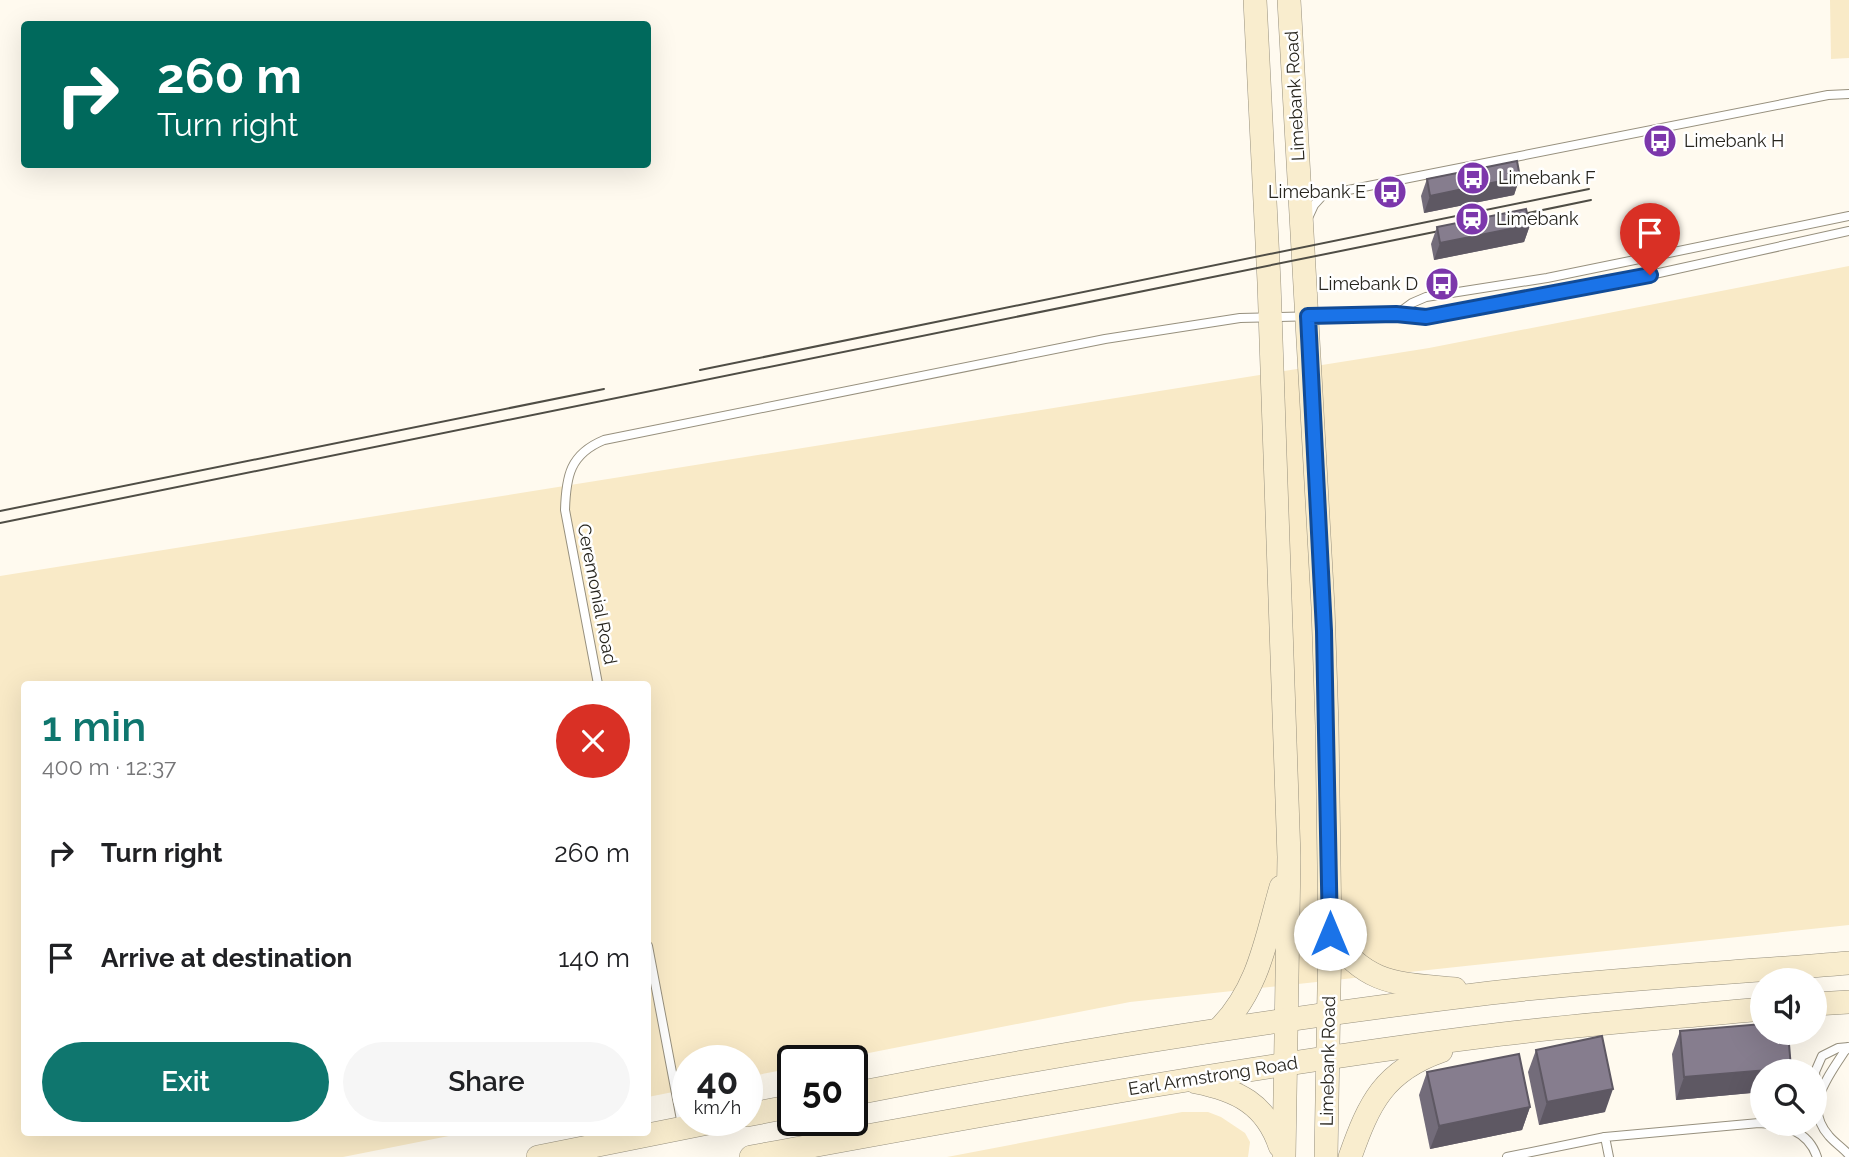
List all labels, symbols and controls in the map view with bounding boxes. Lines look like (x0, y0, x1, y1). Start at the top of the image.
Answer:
street label: Limebank Road (1281, 30, 1308, 162)
text: 260 m (157, 47, 302, 104)
icon: right (42, 49, 133, 140)
text: Turn right (157, 106, 298, 143)
bus stop icon: Limebank H (1641, 122, 1679, 160)
place label: Limebank H (1684, 130, 1784, 151)
bus stop icon: Limebank F (1454, 159, 1492, 197)
place label: Limebank F (1498, 167, 1596, 188)
bus stop icon: Limebank E (1371, 173, 1409, 211)
place label: Limebank E (1268, 181, 1366, 202)
station icon: Limebank (1453, 200, 1491, 238)
pin (1620, 203, 1680, 275)
place label: Limebank (1496, 208, 1579, 229)
icon: arrive (1631, 214, 1669, 252)
bus stop icon: Limebank D (1423, 265, 1461, 303)
place label: Limebank D (1318, 273, 1418, 294)
street label: Ceremonial Road (574, 522, 621, 666)
text: 1 min (42, 702, 146, 751)
button: close (556, 704, 630, 778)
text: 400 m · 12:37 (42, 753, 176, 780)
icon: right (42, 834, 80, 872)
text: Turn right (101, 838, 222, 868)
text: 260 m (554, 838, 630, 868)
position arrow (1293, 897, 1367, 971)
icon: arrive (42, 939, 80, 977)
text: Arrive at destination (101, 943, 352, 973)
text: 140 m (558, 943, 630, 973)
map controls (1750, 968, 1827, 1136)
button: sound (1750, 968, 1827, 1045)
street label: Limebank Road (1316, 996, 1339, 1126)
button: Exit (42, 1042, 329, 1122)
button: Share (343, 1042, 630, 1122)
speed limit sign: 50 (777, 1045, 868, 1136)
street label: Earl Armstrong Road (1127, 1052, 1299, 1099)
button: search (1750, 1059, 1827, 1136)
text: 40 (697, 1061, 738, 1102)
text: km/h (694, 1097, 741, 1118)

